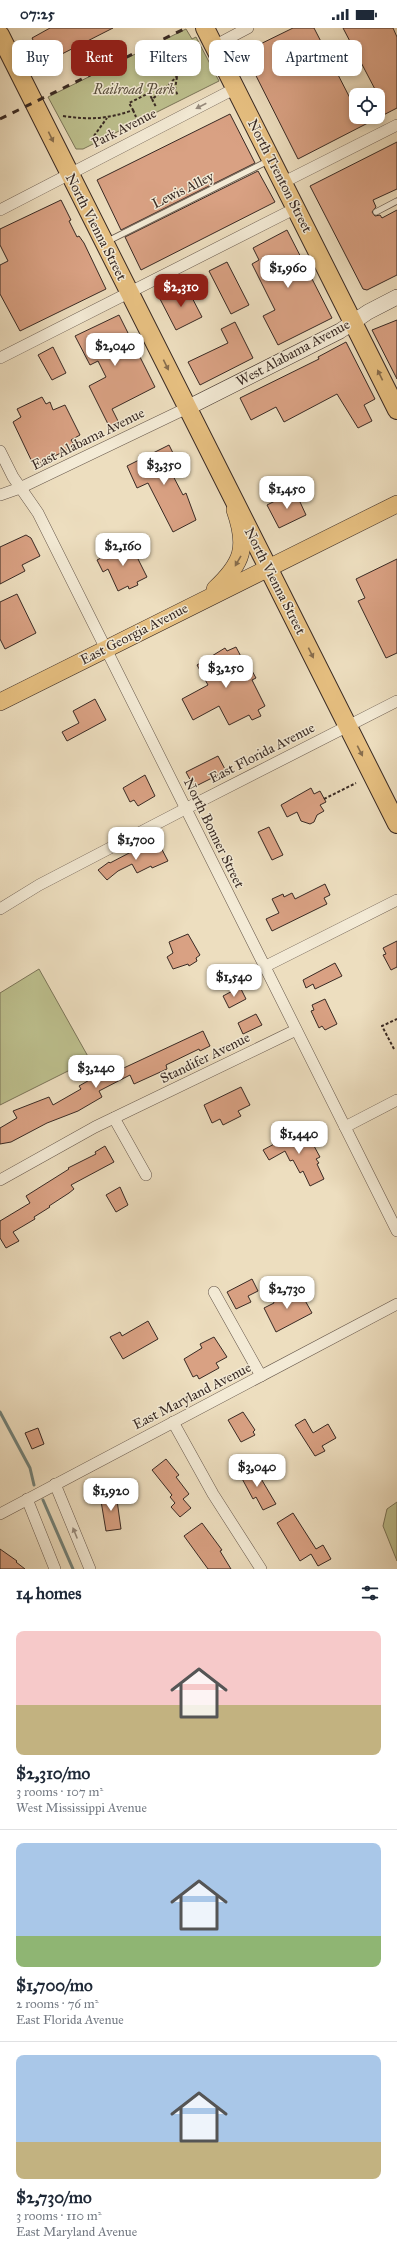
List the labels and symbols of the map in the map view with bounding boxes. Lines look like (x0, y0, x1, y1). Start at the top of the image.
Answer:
park label: Railroad Park (92, 81, 175, 98)
one-way arrow (195, 103, 207, 109)
street label: Park Avenue (89, 104, 159, 152)
street label: North Trenton Street (244, 116, 316, 236)
one-way arrow (48, 131, 54, 142)
street label: Lewis Alley (149, 168, 217, 212)
street label: North Vienna Street (62, 171, 130, 283)
pin: $1,960 (255, 255, 321, 289)
pin: $2,310 (148, 274, 214, 308)
street label: West Alabama Avenue (233, 316, 353, 390)
pin: $2,040 (82, 333, 148, 367)
one-way arrow (163, 359, 169, 371)
one-way arrow (376, 370, 383, 381)
street label: East Alabama Avenue (29, 404, 147, 474)
pin: $3,350 (131, 452, 197, 486)
pin: $1,450 (254, 476, 320, 510)
street label: North Vienna Street (241, 525, 309, 637)
pin: $2,160 (90, 533, 156, 567)
one-way arrow (234, 555, 241, 567)
street label: East Georgia Avenue (77, 599, 191, 669)
one-way arrow (308, 647, 314, 658)
pin: $3,250 (193, 655, 259, 689)
street label: East Florida Avenue (206, 719, 318, 787)
one-way arrow (357, 745, 363, 757)
street label: North Bonner Street (180, 775, 248, 891)
pin: $1,700 (103, 827, 169, 861)
pin: $1,540 (201, 964, 267, 998)
street label: Standifer Avenue (157, 1029, 253, 1087)
pin: $3,240 (63, 1055, 129, 1089)
pin: $1,440 (266, 1121, 332, 1155)
pin: $2,730 (254, 1276, 320, 1310)
street label: East Maryland Avenue (130, 1359, 254, 1433)
pin: $3,040 (224, 1454, 290, 1488)
pin: $1,920 (78, 1478, 144, 1512)
one-way arrow (72, 1526, 78, 1538)

